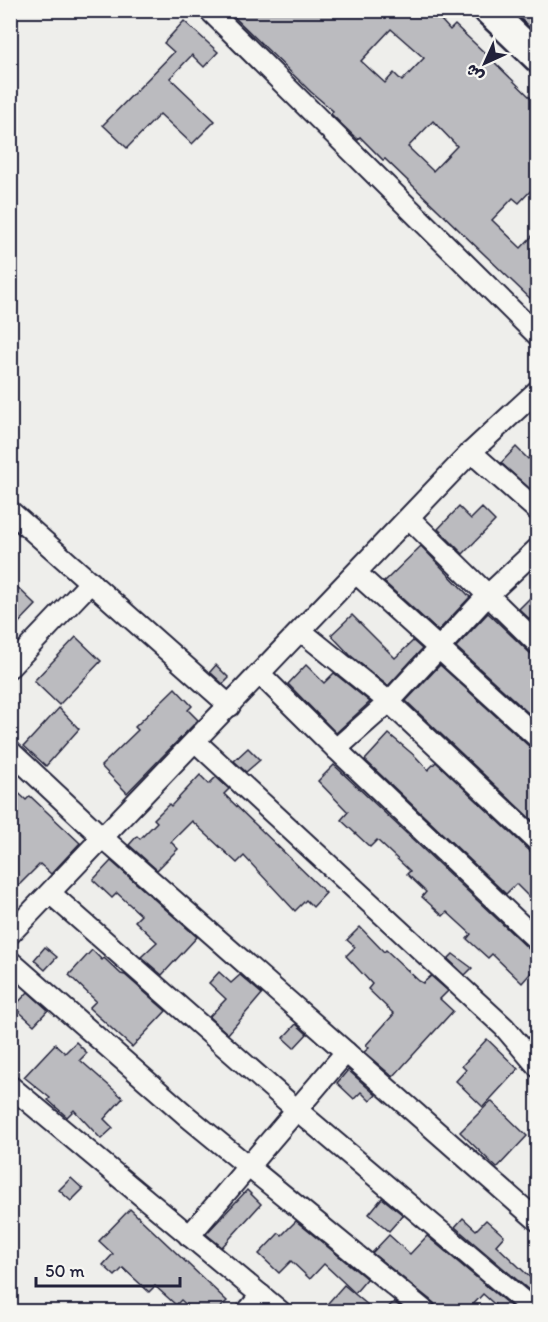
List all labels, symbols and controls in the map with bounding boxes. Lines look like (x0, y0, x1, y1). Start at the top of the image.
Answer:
north arrow (455, 33, 515, 93)
text: ش (462, 60, 488, 86)
scale bar (36, 1250, 180, 1288)
text: 50 m (45, 1260, 85, 1282)

